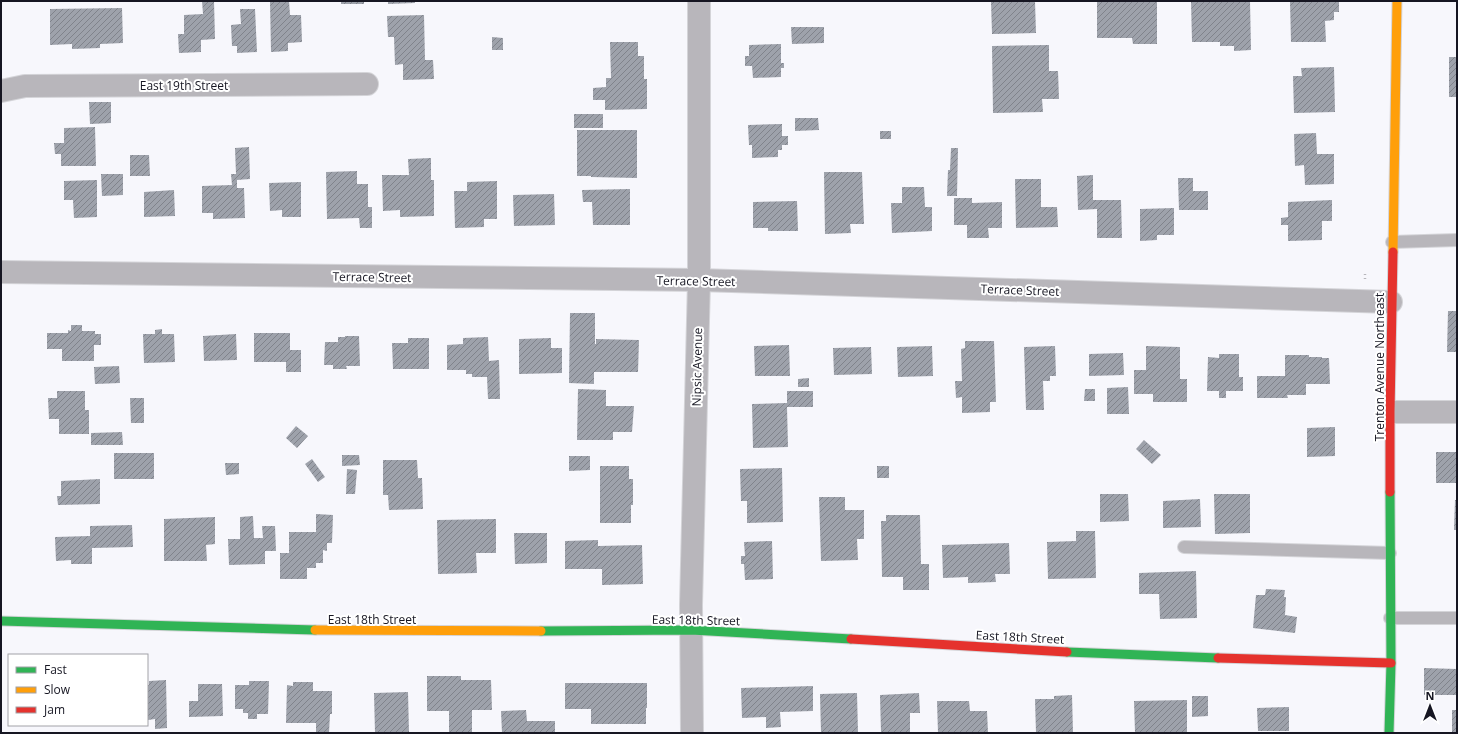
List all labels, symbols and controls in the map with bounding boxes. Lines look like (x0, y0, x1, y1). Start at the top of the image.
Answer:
street label: East 19th Street (140, 77, 228, 94)
street label: Terrace Street (332, 268, 412, 286)
street label: Terrace Street (656, 272, 736, 290)
street label: Terrace Street (980, 280, 1060, 300)
street label: Trenton Avenue Northeast (1371, 293, 1388, 441)
street label: Nipsic Avenue (688, 327, 706, 407)
street label: East 18th Street (328, 611, 416, 628)
street label: East 18th Street (652, 611, 740, 629)
street label: East 18th Street (975, 626, 1065, 648)
legend (8, 654, 148, 726)
text: Fast (44, 661, 67, 678)
text: Slow (44, 681, 71, 698)
north arrow (1410, 686, 1450, 726)
text: N (1426, 688, 1434, 703)
text: Jam (43, 701, 65, 718)

